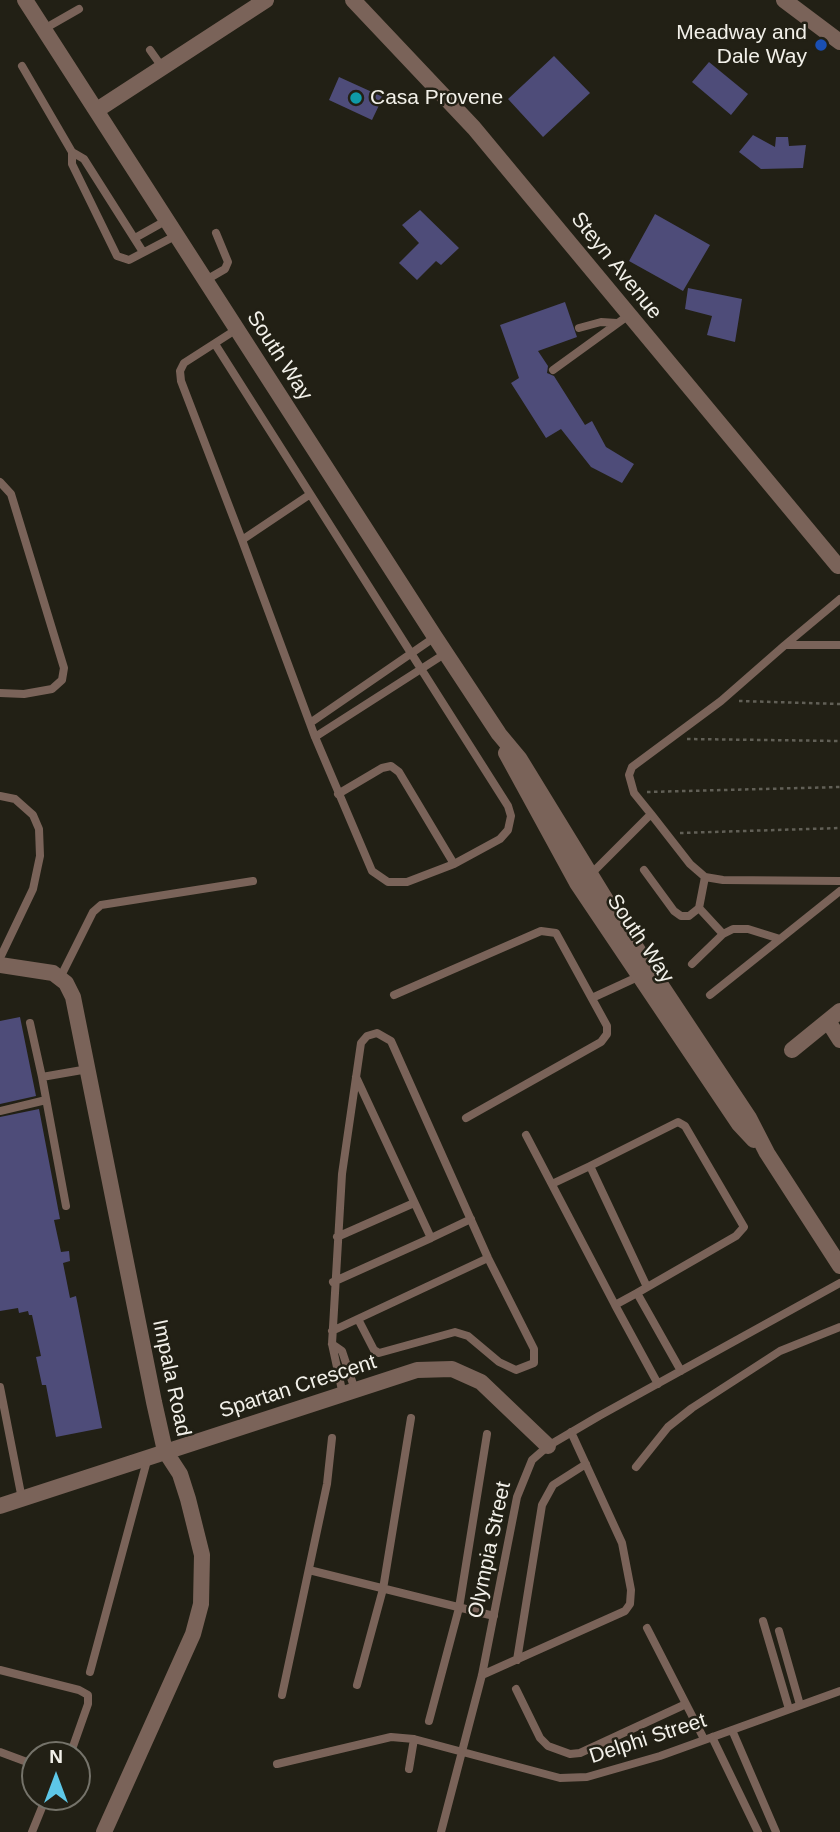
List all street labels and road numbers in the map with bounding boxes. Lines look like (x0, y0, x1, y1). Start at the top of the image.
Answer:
street label: Steyn Avenue (565, 207, 667, 325)
street label: South Way (241, 306, 317, 406)
street label: South Way (601, 890, 679, 988)
street label: Impala Road (146, 1317, 196, 1439)
street label: Spartan Crescent (216, 1350, 380, 1424)
street label: Olympia Street (463, 1479, 517, 1621)
street label: Delphi Street (586, 1708, 710, 1770)

